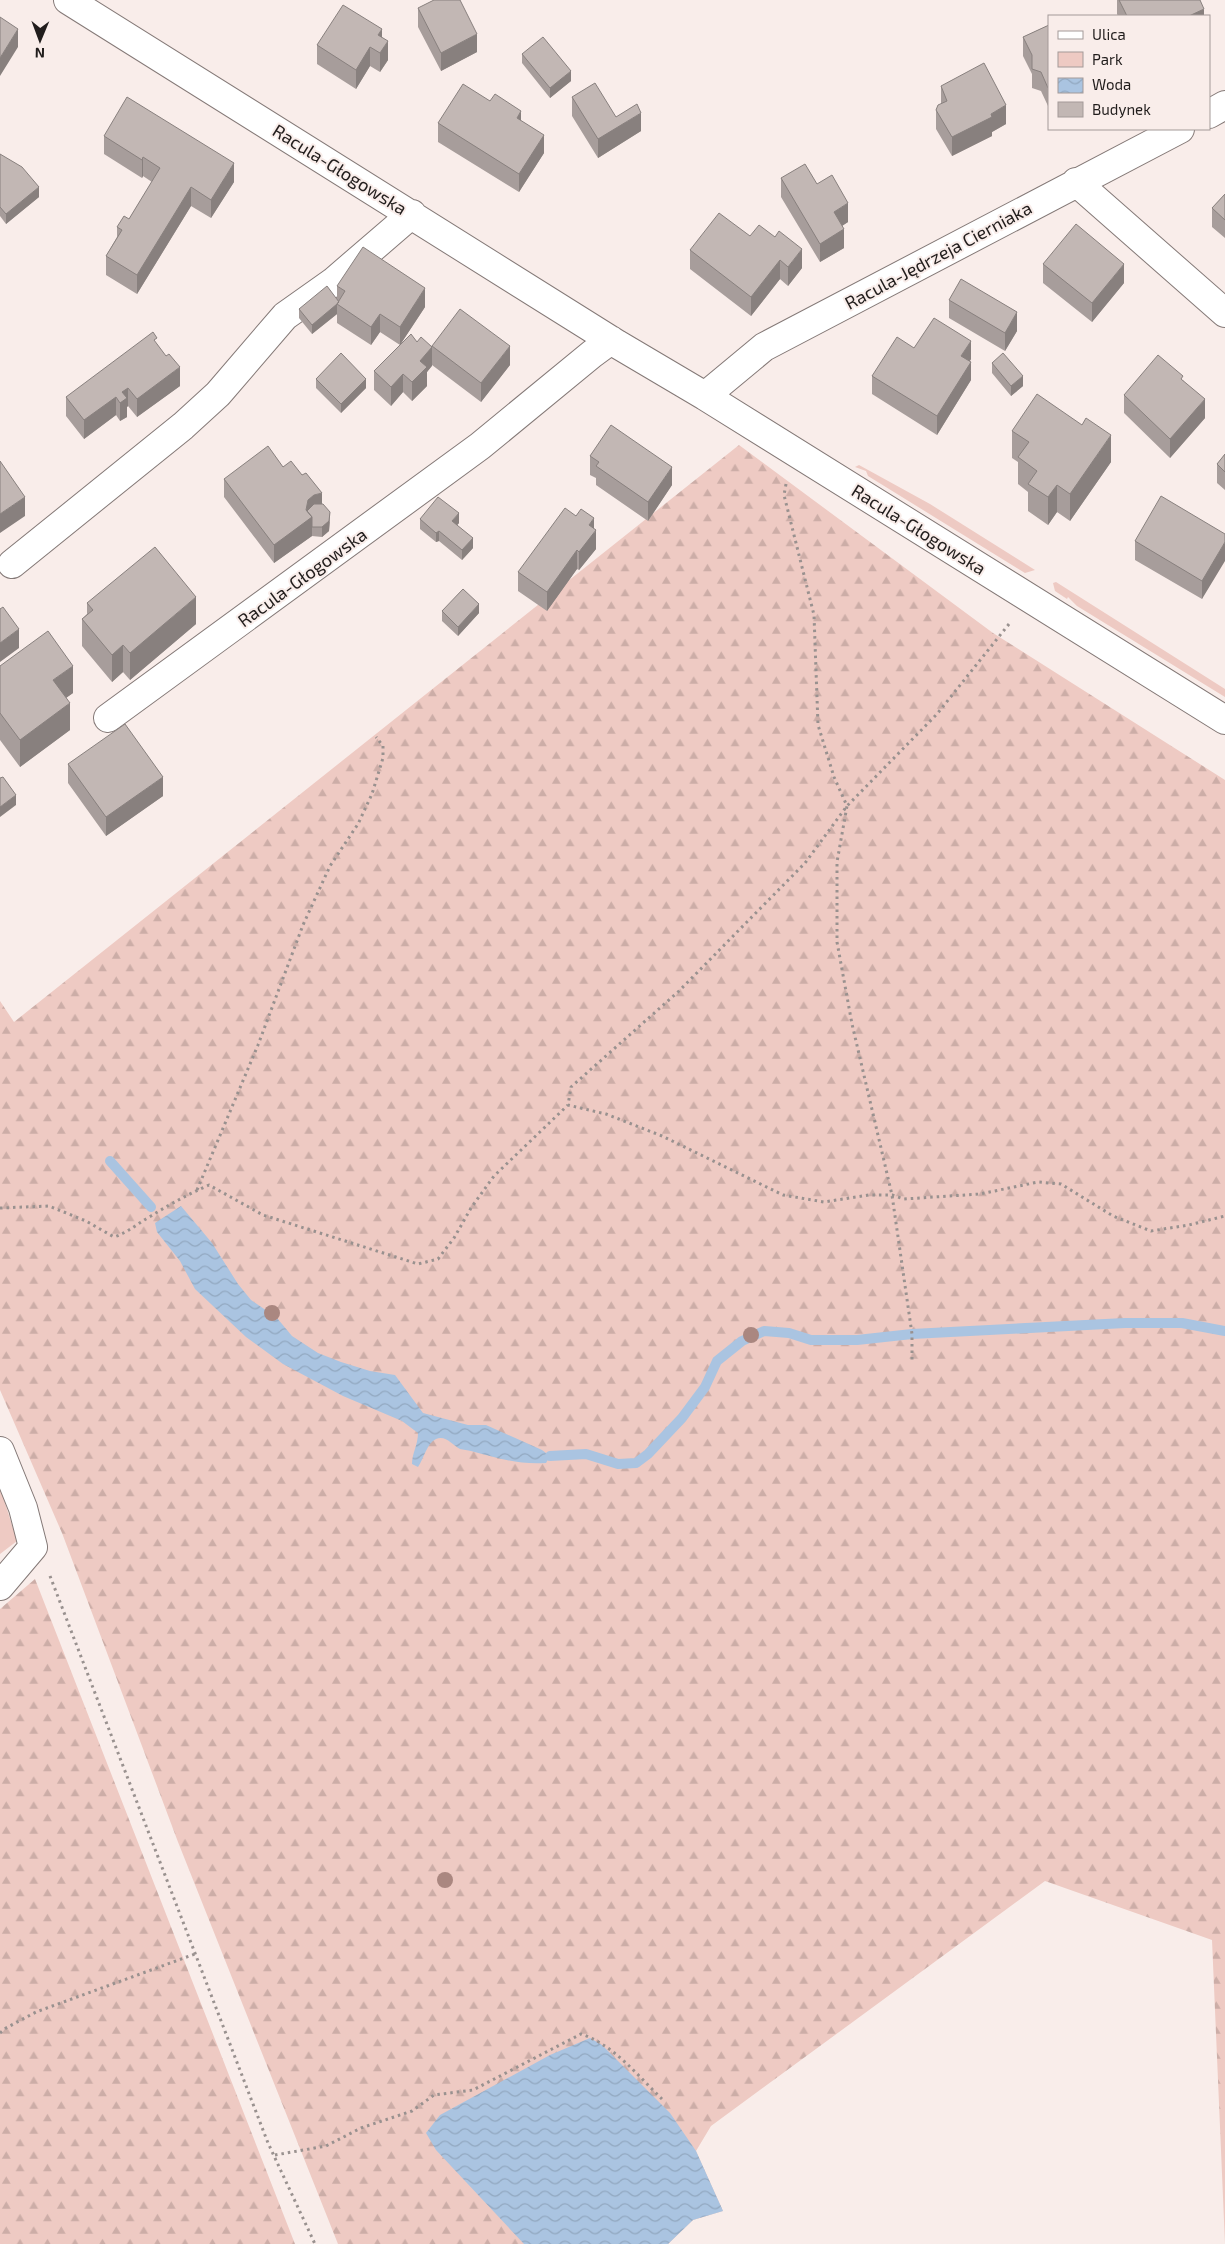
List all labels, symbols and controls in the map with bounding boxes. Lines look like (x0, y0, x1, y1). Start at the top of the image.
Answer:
north arrow (15, 15, 65, 65)
legend (1048, 15, 1210, 130)
text: Ulica (1092, 25, 1126, 43)
text: N (35, 45, 45, 62)
text: Park (1092, 50, 1123, 68)
text: Woda (1092, 75, 1131, 93)
text: Budynek (1092, 100, 1151, 118)
street label: Racula-Głogowska (269, 119, 411, 219)
street label: Racula-Jędrzeja Cierniaka (841, 196, 1035, 314)
street label: Racula-Głogowska (848, 479, 990, 579)
street label: Racula-Głogowska (233, 523, 371, 631)

